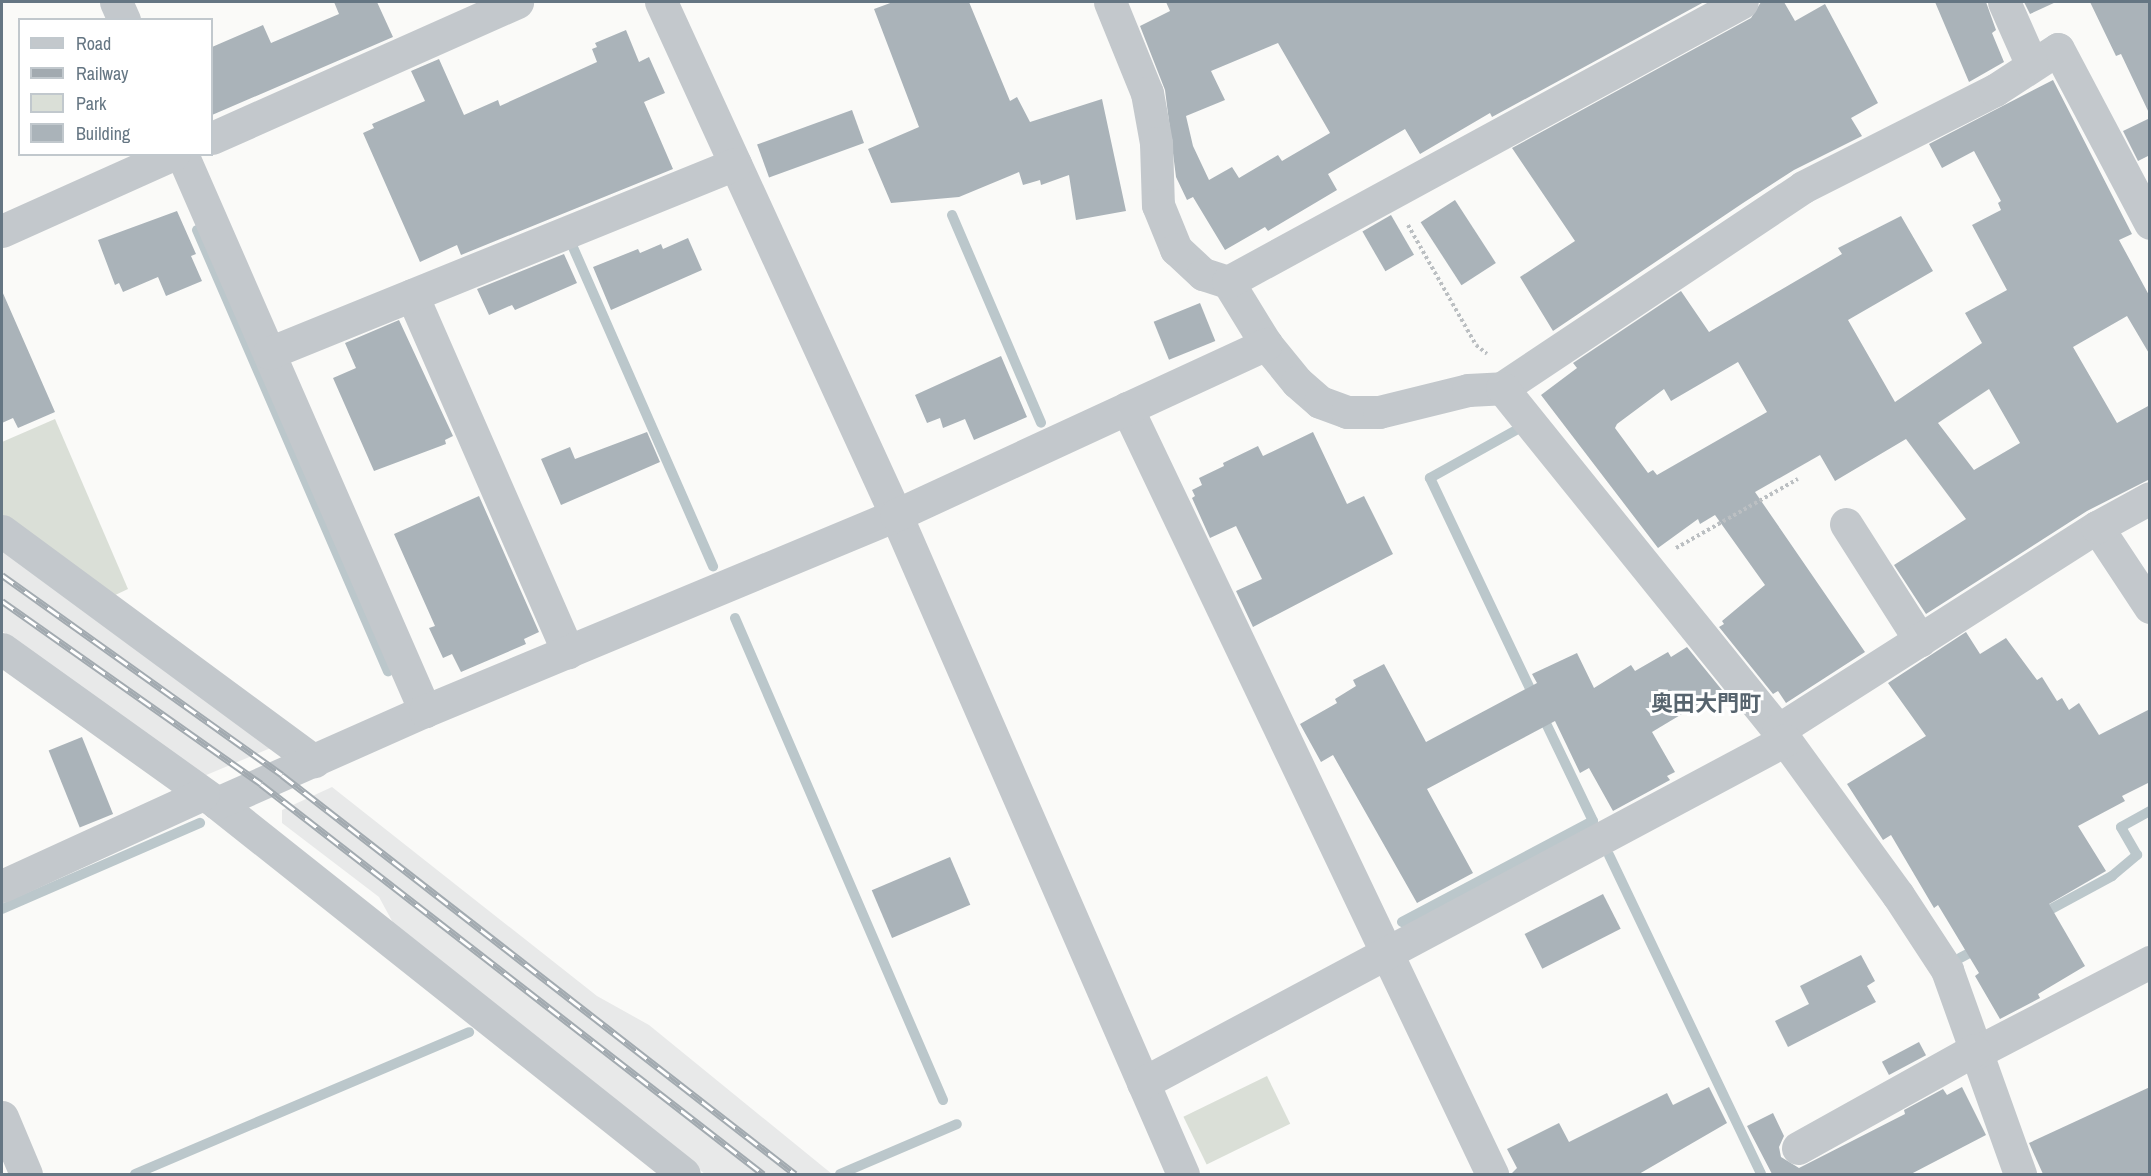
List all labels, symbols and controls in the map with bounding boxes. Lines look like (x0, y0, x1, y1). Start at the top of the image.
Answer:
legend (18, 18, 213, 156)
text: Road (76, 31, 111, 56)
text: Railway (76, 61, 129, 86)
text: Park (76, 91, 106, 116)
text: Building (76, 121, 130, 146)
district label: 奥田大門町 (1651, 691, 1761, 717)

